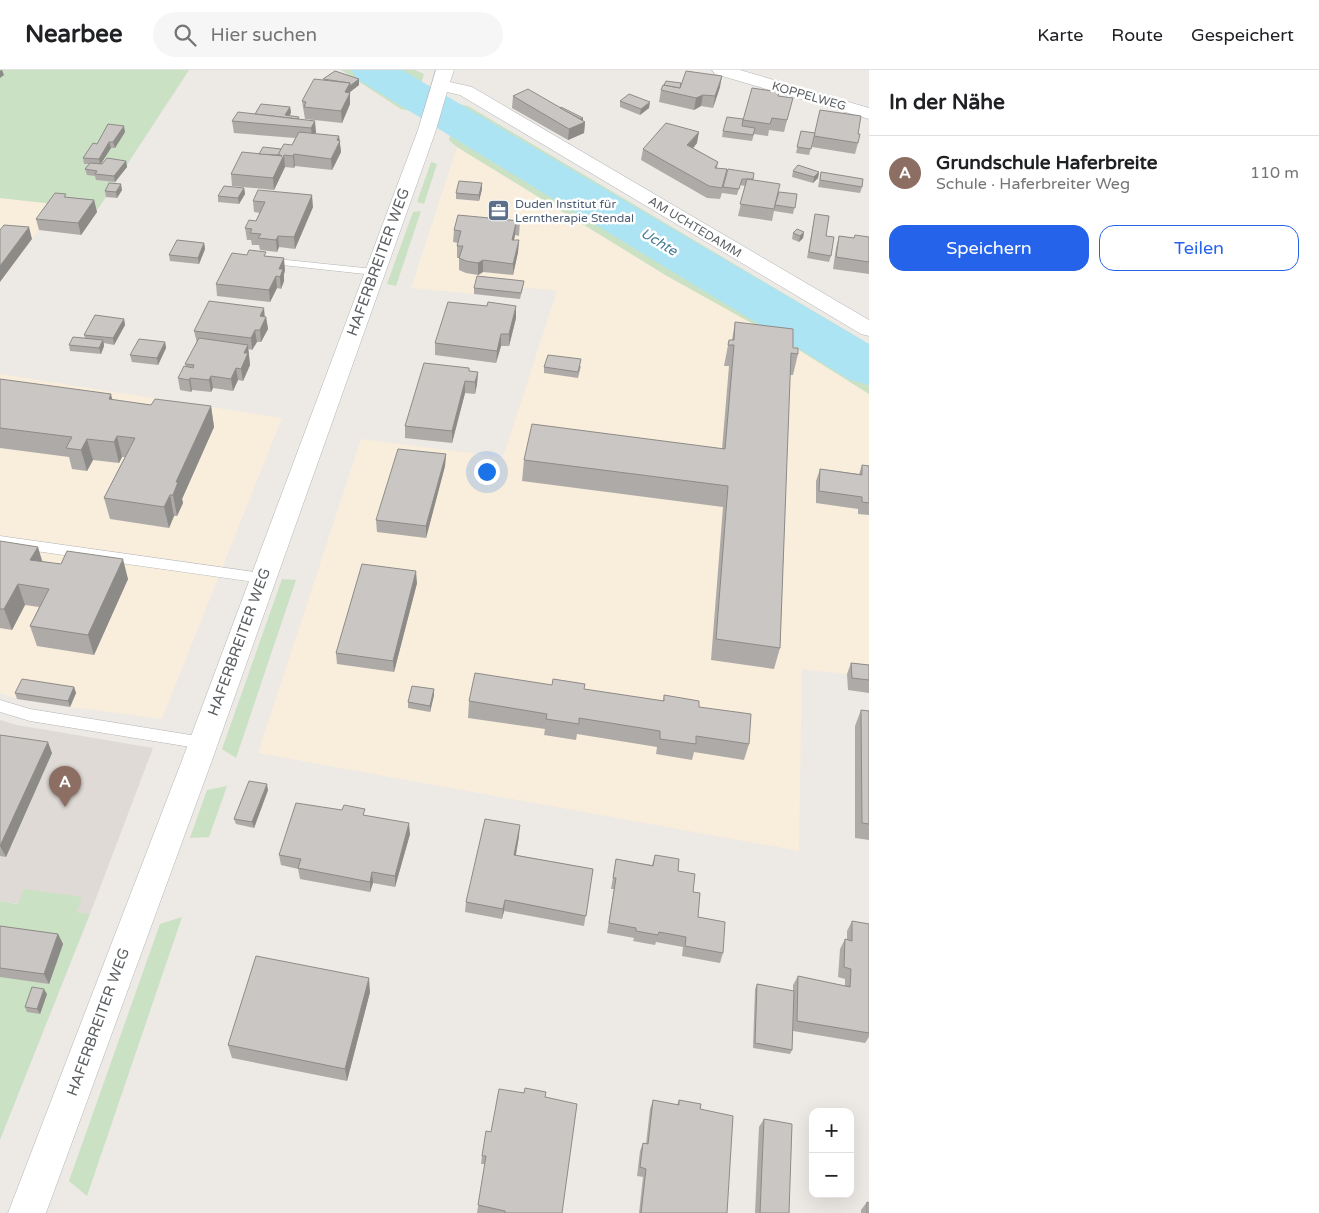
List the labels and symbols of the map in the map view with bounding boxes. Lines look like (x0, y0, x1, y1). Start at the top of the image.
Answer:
street label: KOPPELWEG (770, 79, 848, 113)
street label: HAFERBREITER WEG (343, 186, 413, 338)
street label: AM UCHTEDAMM (646, 194, 744, 260)
place label: Duden Institut für Lerntherapie Stendal (515, 197, 634, 225)
office icon: Duden Institut für Lerntherapie Stendal (487, 199, 511, 223)
water label: Uchte (638, 225, 681, 260)
your location (474, 459, 500, 485)
street label: HAFERBREITER WEG (204, 566, 274, 718)
pin: A (49, 766, 81, 807)
street label: HAFERBREITER WEG (63, 946, 133, 1098)

